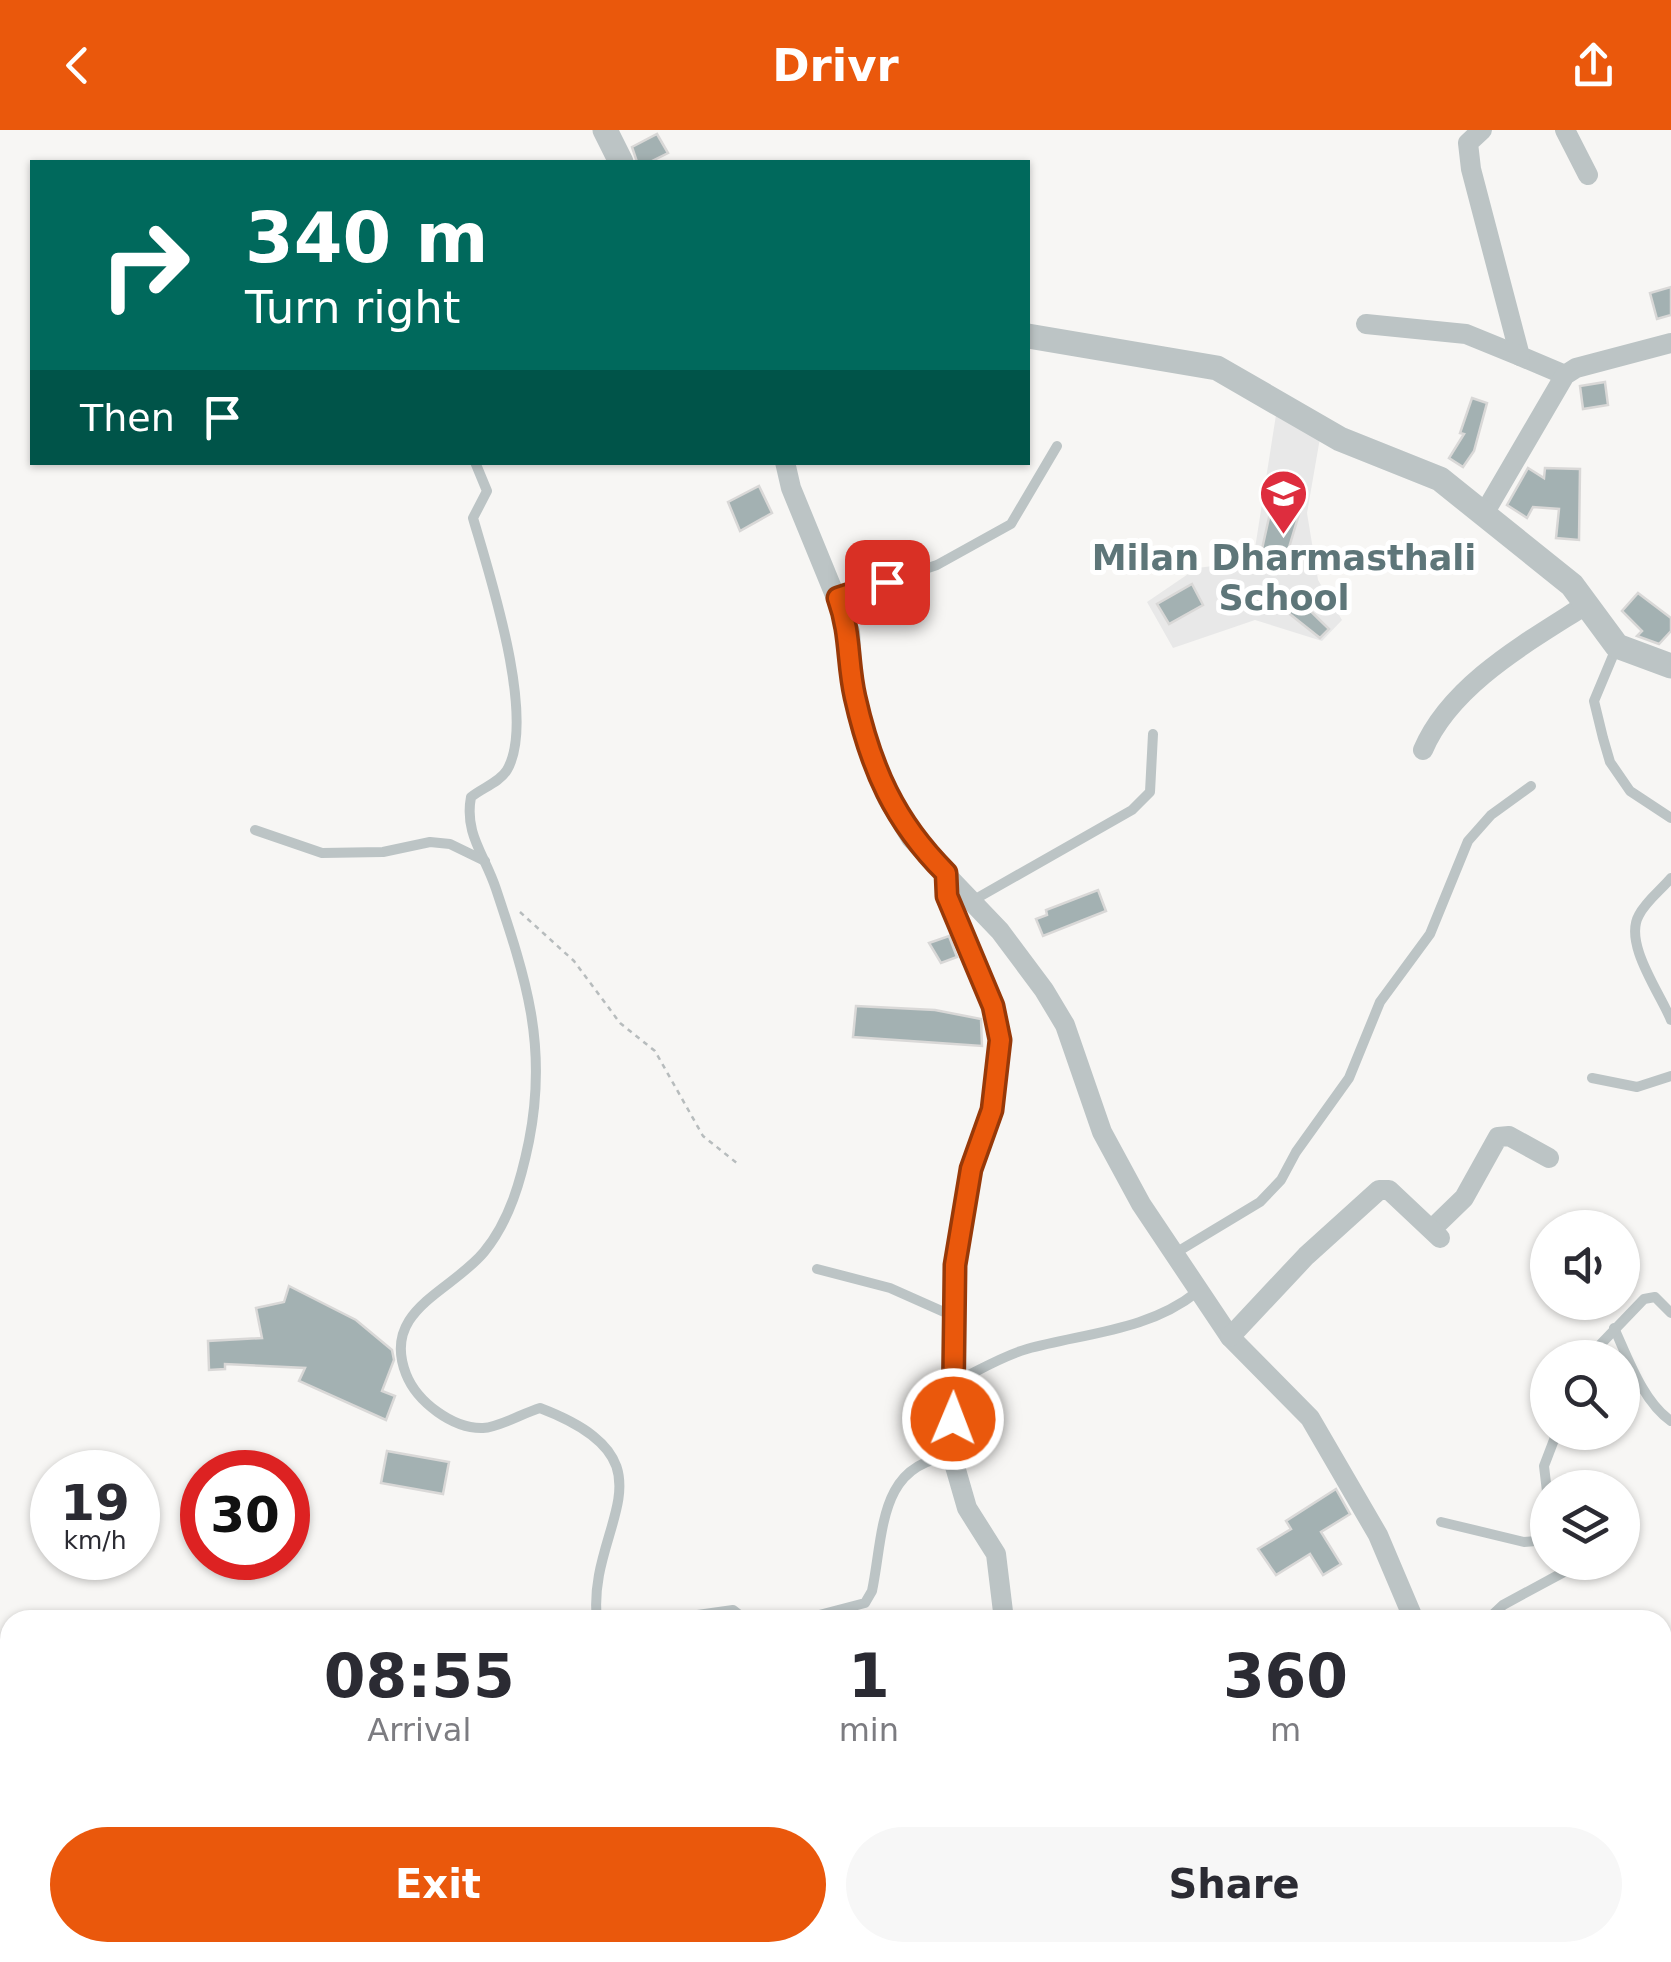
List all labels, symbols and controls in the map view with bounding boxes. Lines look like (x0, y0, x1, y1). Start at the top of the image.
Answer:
icon: back (50, 38, 105, 93)
icon: share (1566, 38, 1621, 93)
text: Drivr (772, 39, 899, 92)
text: 340 m (245, 197, 488, 279)
icon: right (80, 200, 210, 330)
text: Turn right (245, 281, 460, 334)
icon: arrive (195, 390, 250, 445)
text: Then (80, 396, 175, 440)
school or university icon: Milan Dharmasthali School (1258, 468, 1310, 536)
place label: Milan Dharmasthali School (1092, 538, 1476, 618)
pin (845, 540, 930, 625)
icon: arrive (860, 555, 915, 610)
map controls (1530, 1210, 1640, 1580)
button: sound (1530, 1210, 1640, 1320)
button: search (1530, 1340, 1640, 1450)
position arrow (901, 1367, 1005, 1471)
speed limit sign: 30 (180, 1450, 310, 1580)
button: layers (1530, 1470, 1640, 1580)
text: 19 (60, 1474, 130, 1532)
text: km/h (63, 1526, 127, 1555)
text: 08:55 (324, 1641, 515, 1711)
text: 1 (848, 1641, 890, 1711)
text: 360 (1223, 1641, 1348, 1711)
text: Arrival (367, 1711, 471, 1749)
text: min (839, 1711, 899, 1749)
text: m (1270, 1711, 1301, 1749)
button: Exit (50, 1827, 826, 1942)
button: Share (846, 1827, 1622, 1942)

